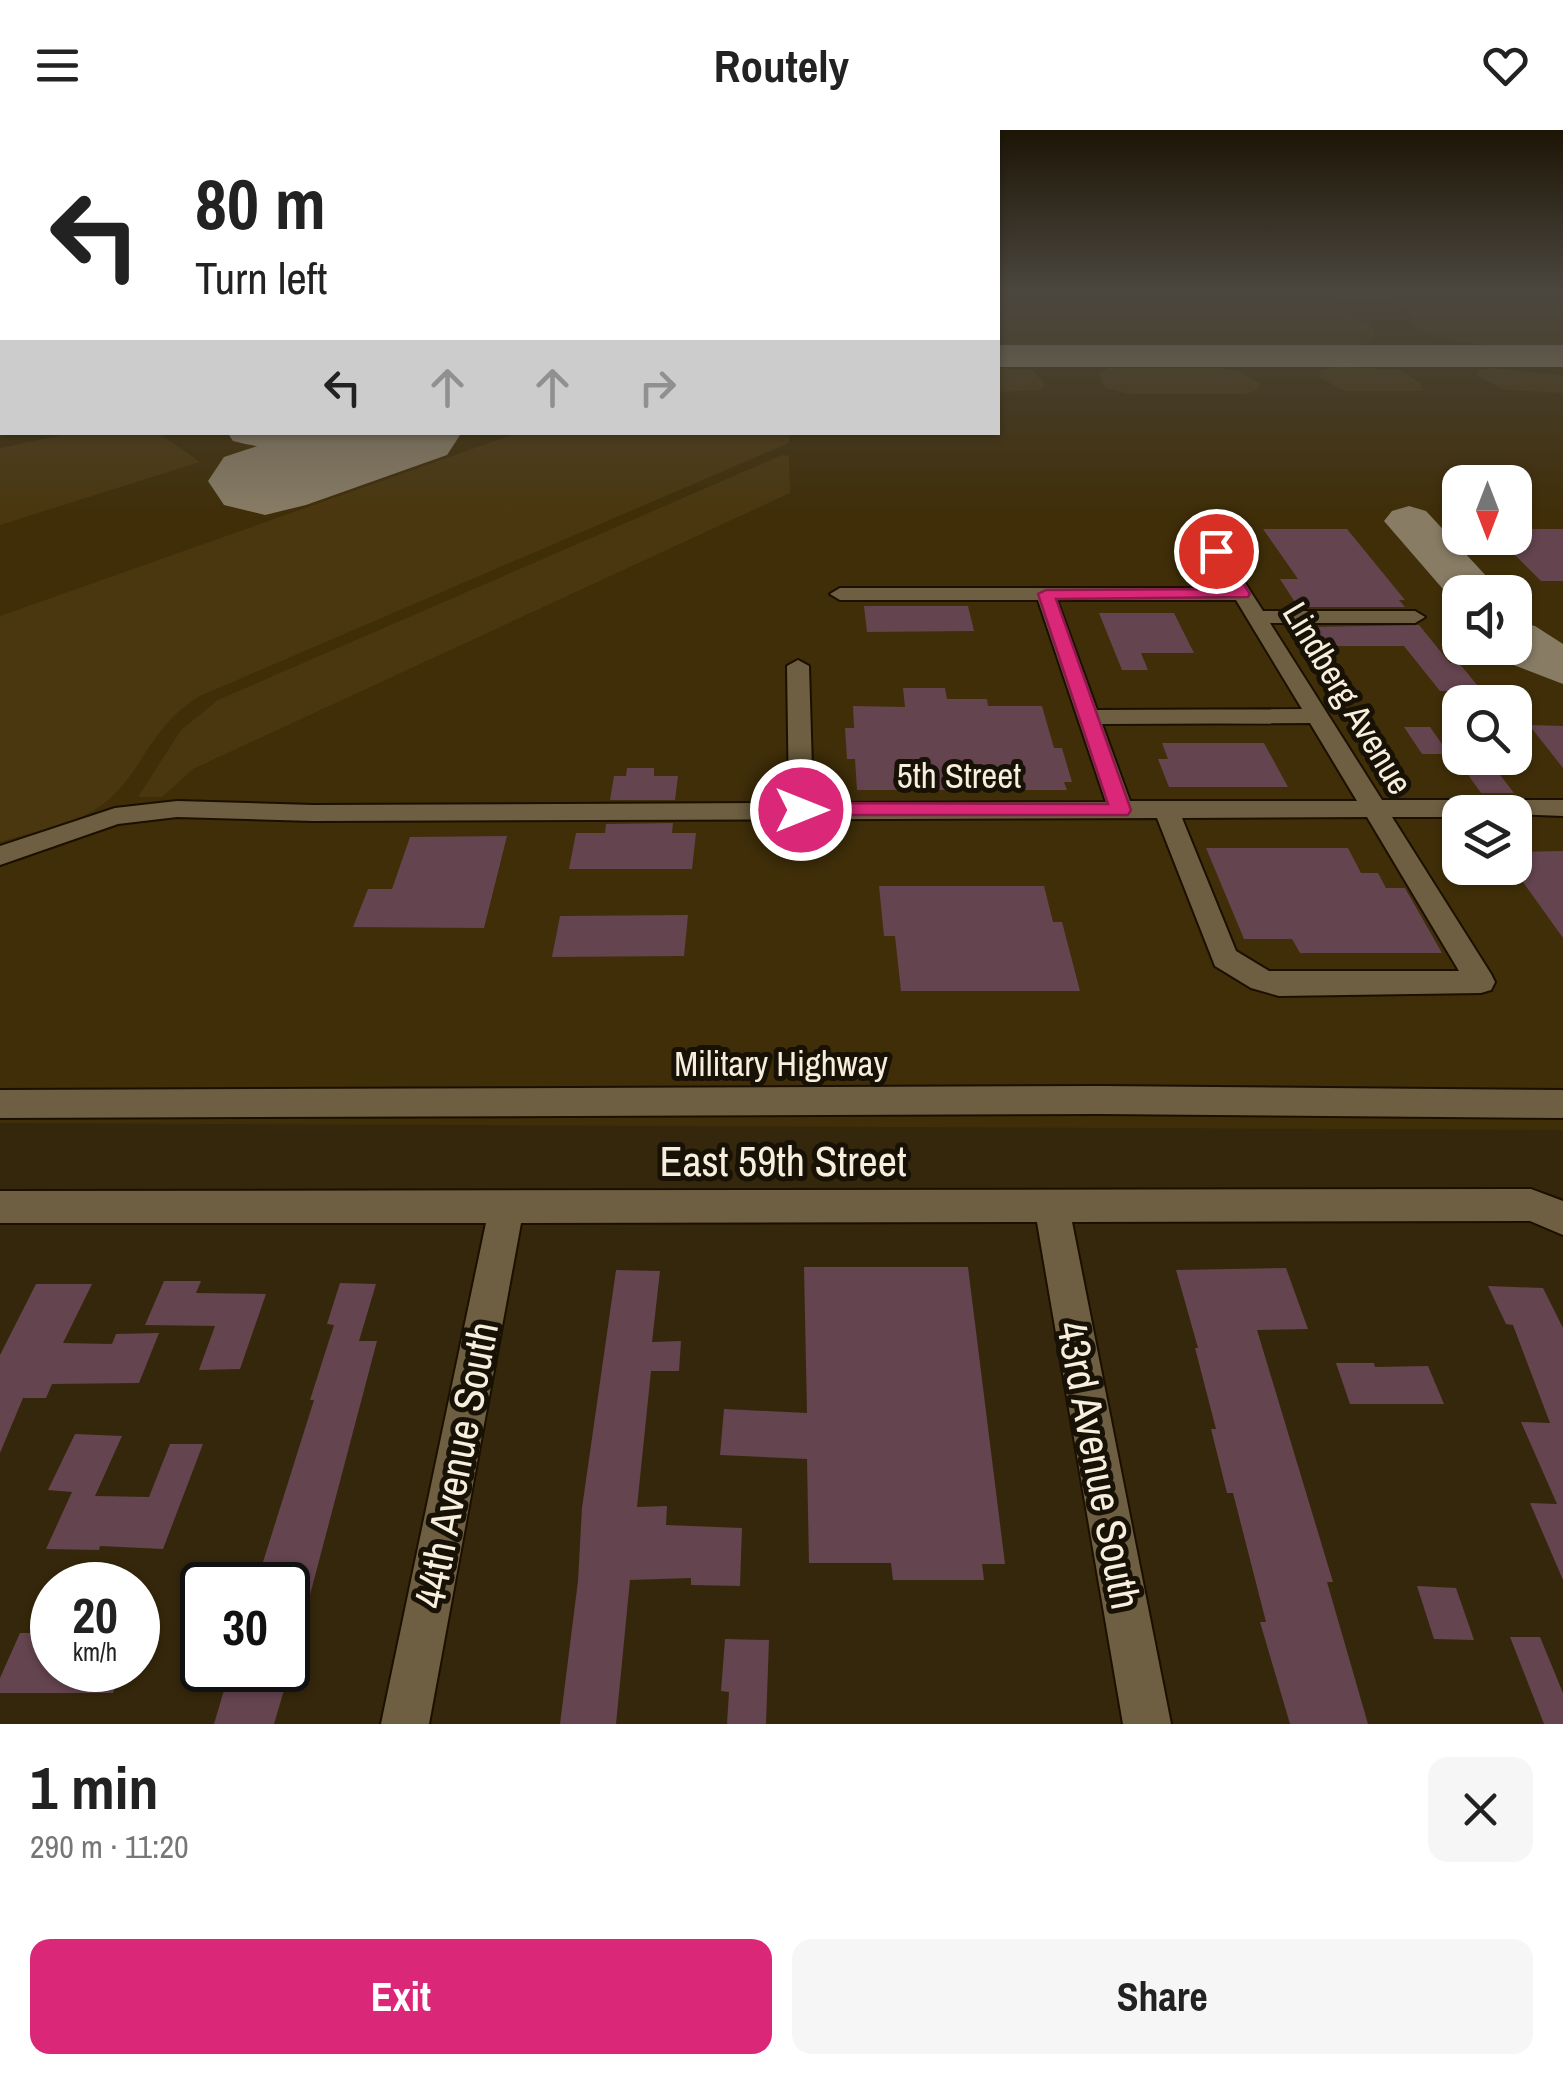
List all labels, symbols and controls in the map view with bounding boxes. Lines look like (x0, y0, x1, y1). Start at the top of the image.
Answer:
text: Routely (714, 35, 849, 96)
icon: menu (30, 38, 85, 93)
icon: heart (1478, 38, 1533, 93)
text: 80 m (195, 157, 326, 251)
icon: left (30, 170, 160, 300)
text: Turn left (195, 247, 327, 308)
icon: left (315, 360, 370, 415)
icon: ahead (420, 360, 475, 415)
icon: ahead (525, 360, 580, 415)
icon: right (630, 360, 685, 415)
north arrow (1442, 465, 1532, 555)
map controls (1442, 465, 1532, 885)
pin (1174, 509, 1259, 594)
icon: arrive (1189, 524, 1244, 579)
button: sound (1442, 575, 1532, 665)
street label: Lindberg Avenue (1272, 593, 1424, 803)
button: search (1442, 685, 1532, 775)
street label: 5th Street (897, 752, 1021, 799)
position arrow (749, 758, 853, 862)
button: layers (1442, 795, 1532, 885)
street label: Military Highway (674, 1040, 889, 1087)
street label: East 59th Street (659, 1133, 907, 1189)
street label: 43rd Avenue South (1044, 1316, 1154, 1614)
street label: 44th Avenue South (401, 1317, 511, 1613)
speed limit sign: 30 (180, 1562, 310, 1692)
text: 20 (72, 1581, 118, 1649)
text: km/h (73, 1635, 117, 1669)
text: 1 min (30, 1747, 159, 1828)
button: close (1428, 1757, 1533, 1862)
text: 290 m · 11:20 (30, 1825, 189, 1868)
button: Exit (30, 1939, 772, 2054)
button: Share (792, 1939, 1533, 2054)

